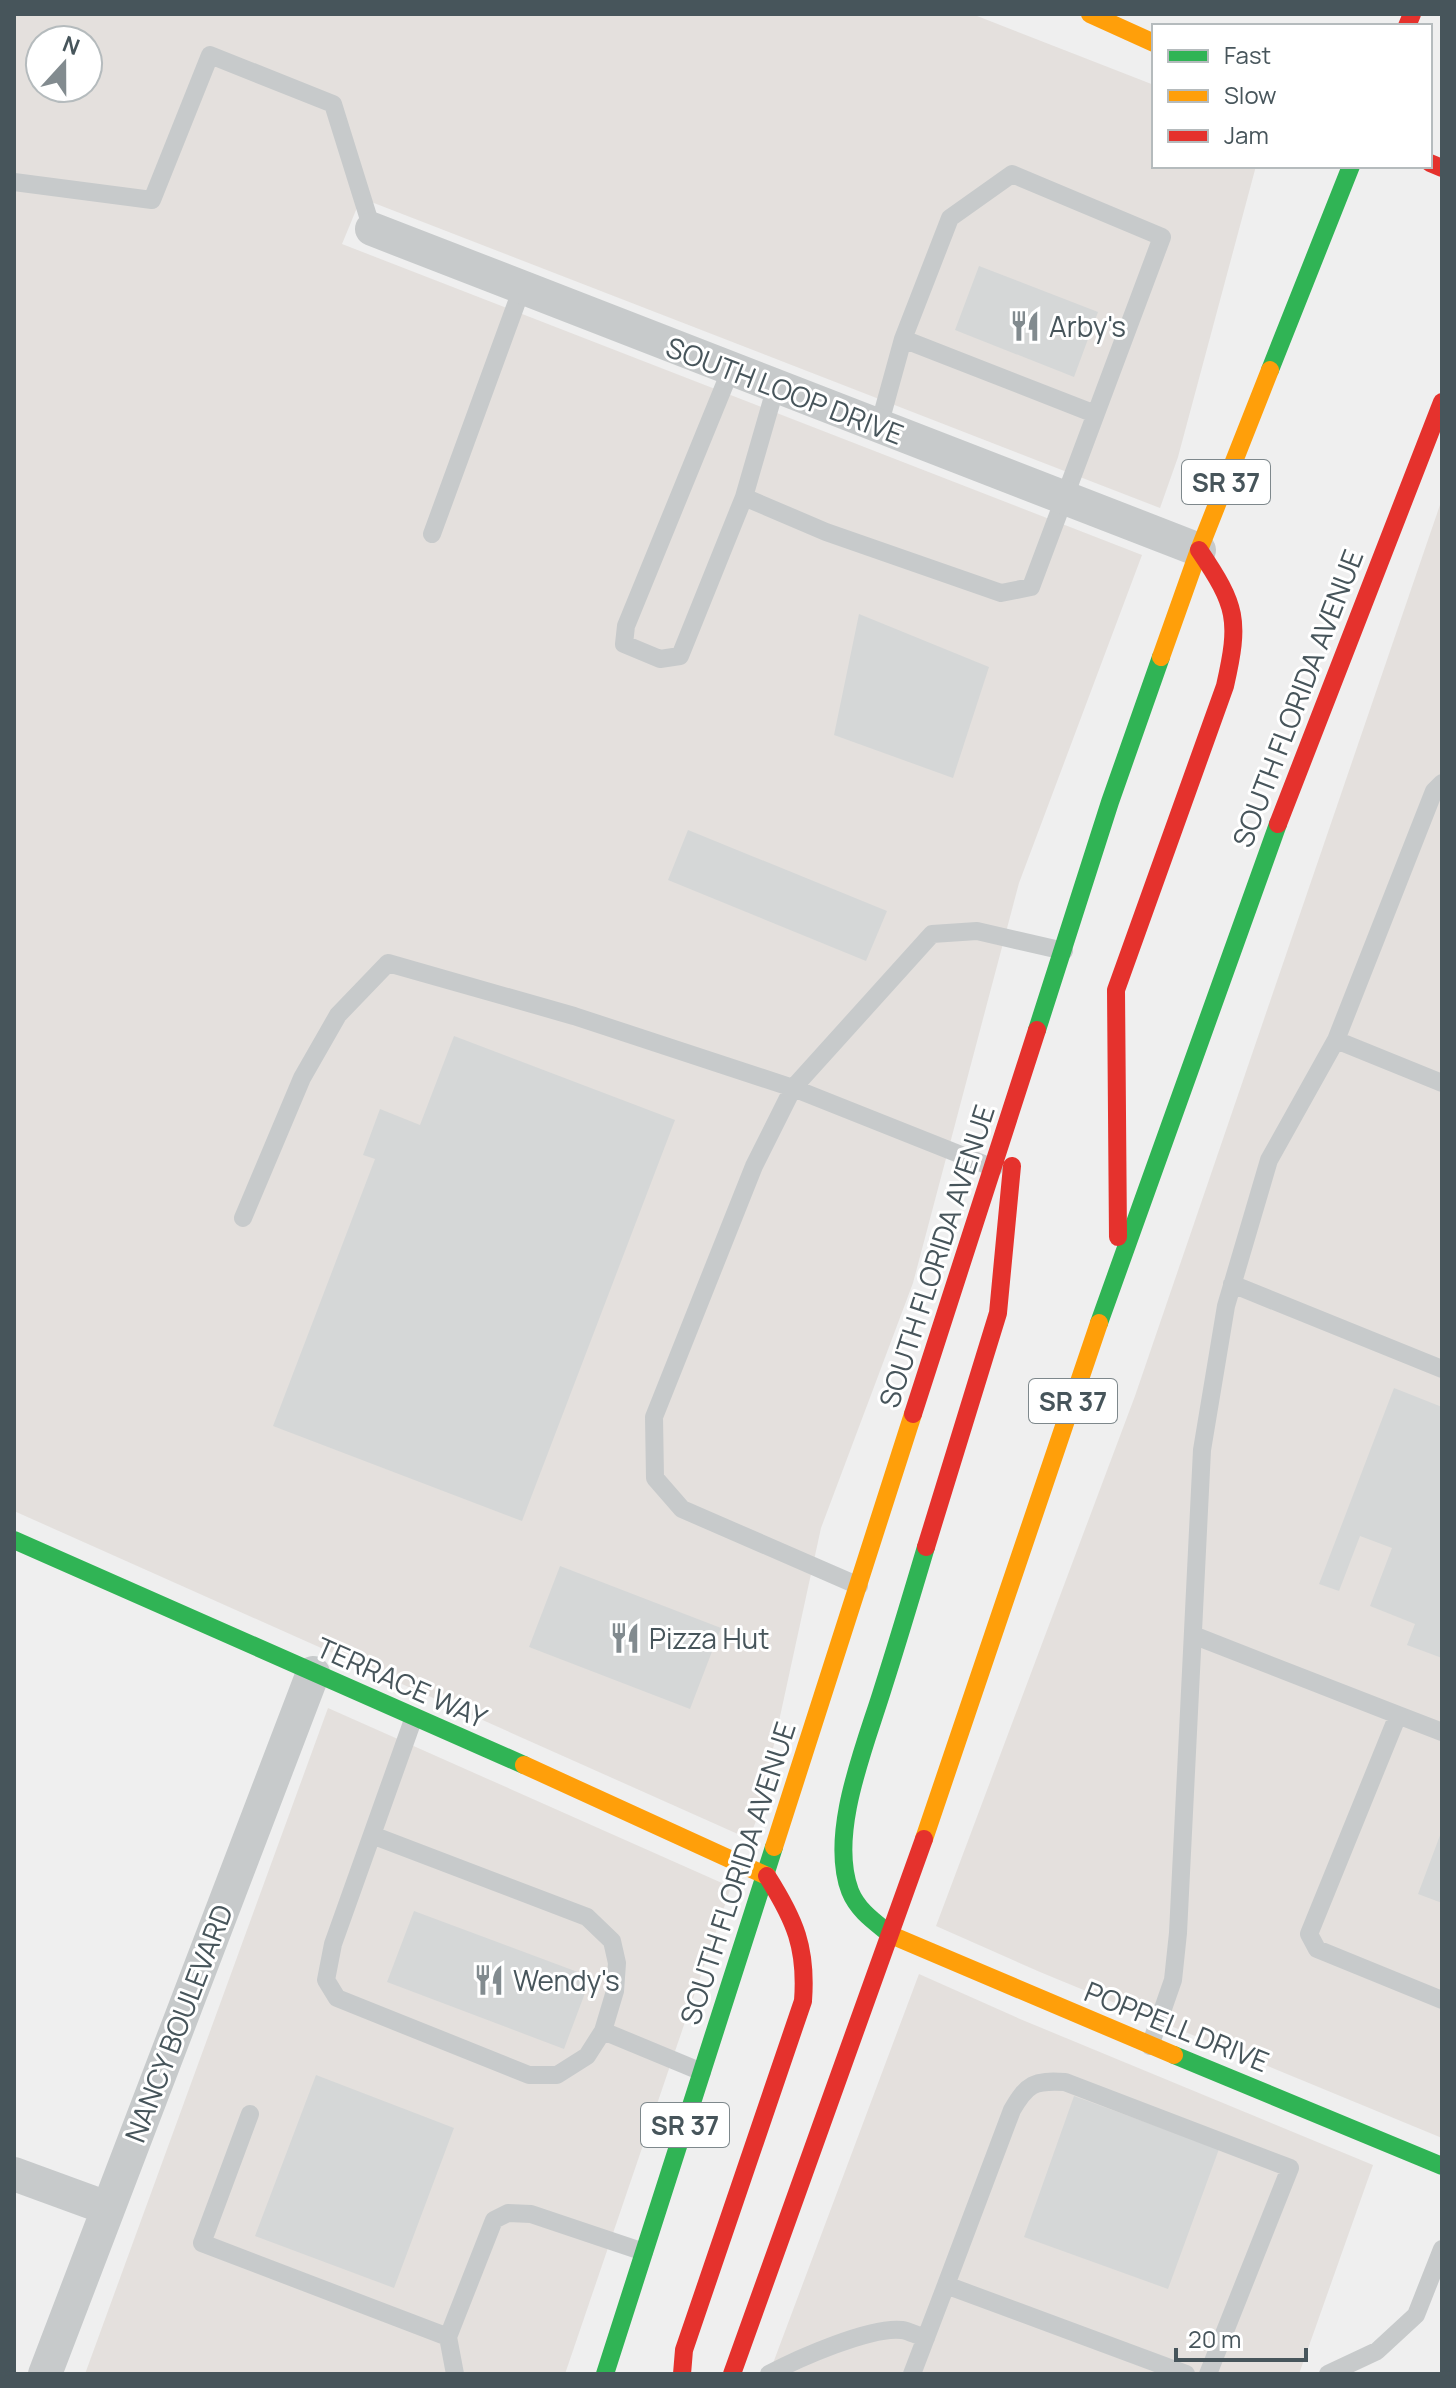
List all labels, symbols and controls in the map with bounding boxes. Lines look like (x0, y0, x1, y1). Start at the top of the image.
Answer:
north arrow (24, 24, 104, 104)
legend (1152, 24, 1432, 168)
text: N (58, 28, 84, 62)
text: Fast (1224, 38, 1271, 71)
text: Slow (1224, 78, 1277, 111)
text: Jam (1224, 118, 1269, 151)
place label: Arby's (1049, 307, 1126, 345)
restaurant icon: Arby's (1008, 309, 1042, 343)
street label: SOUTH LOOP DRIVE (661, 327, 909, 453)
road number: SR 37 (1182, 460, 1270, 504)
street label: SOUTH FLORIDA AVENUE (1223, 544, 1371, 852)
street label: SOUTH FLORIDA AVENUE (869, 1100, 1003, 1412)
road number: SR 37 (1029, 1379, 1117, 1423)
place label: Pizza Hut (649, 1619, 769, 1657)
restaurant icon: Pizza Hut (608, 1621, 642, 1655)
street label: TERRACE WAY (311, 1628, 494, 1737)
street label: SOUTH FLORIDA AVENUE (670, 1717, 804, 2029)
street label: NANCY BOULEVARD (115, 1899, 241, 2147)
place label: Wendy's (513, 1961, 620, 1999)
restaurant icon: Wendy's (472, 1963, 506, 1997)
street label: POPPELL DRIVE (1079, 1972, 1275, 2080)
road number: SR 37 (641, 2103, 729, 2147)
scale bar (1176, 2312, 1306, 2362)
text: 20 m (1188, 2322, 1241, 2355)

